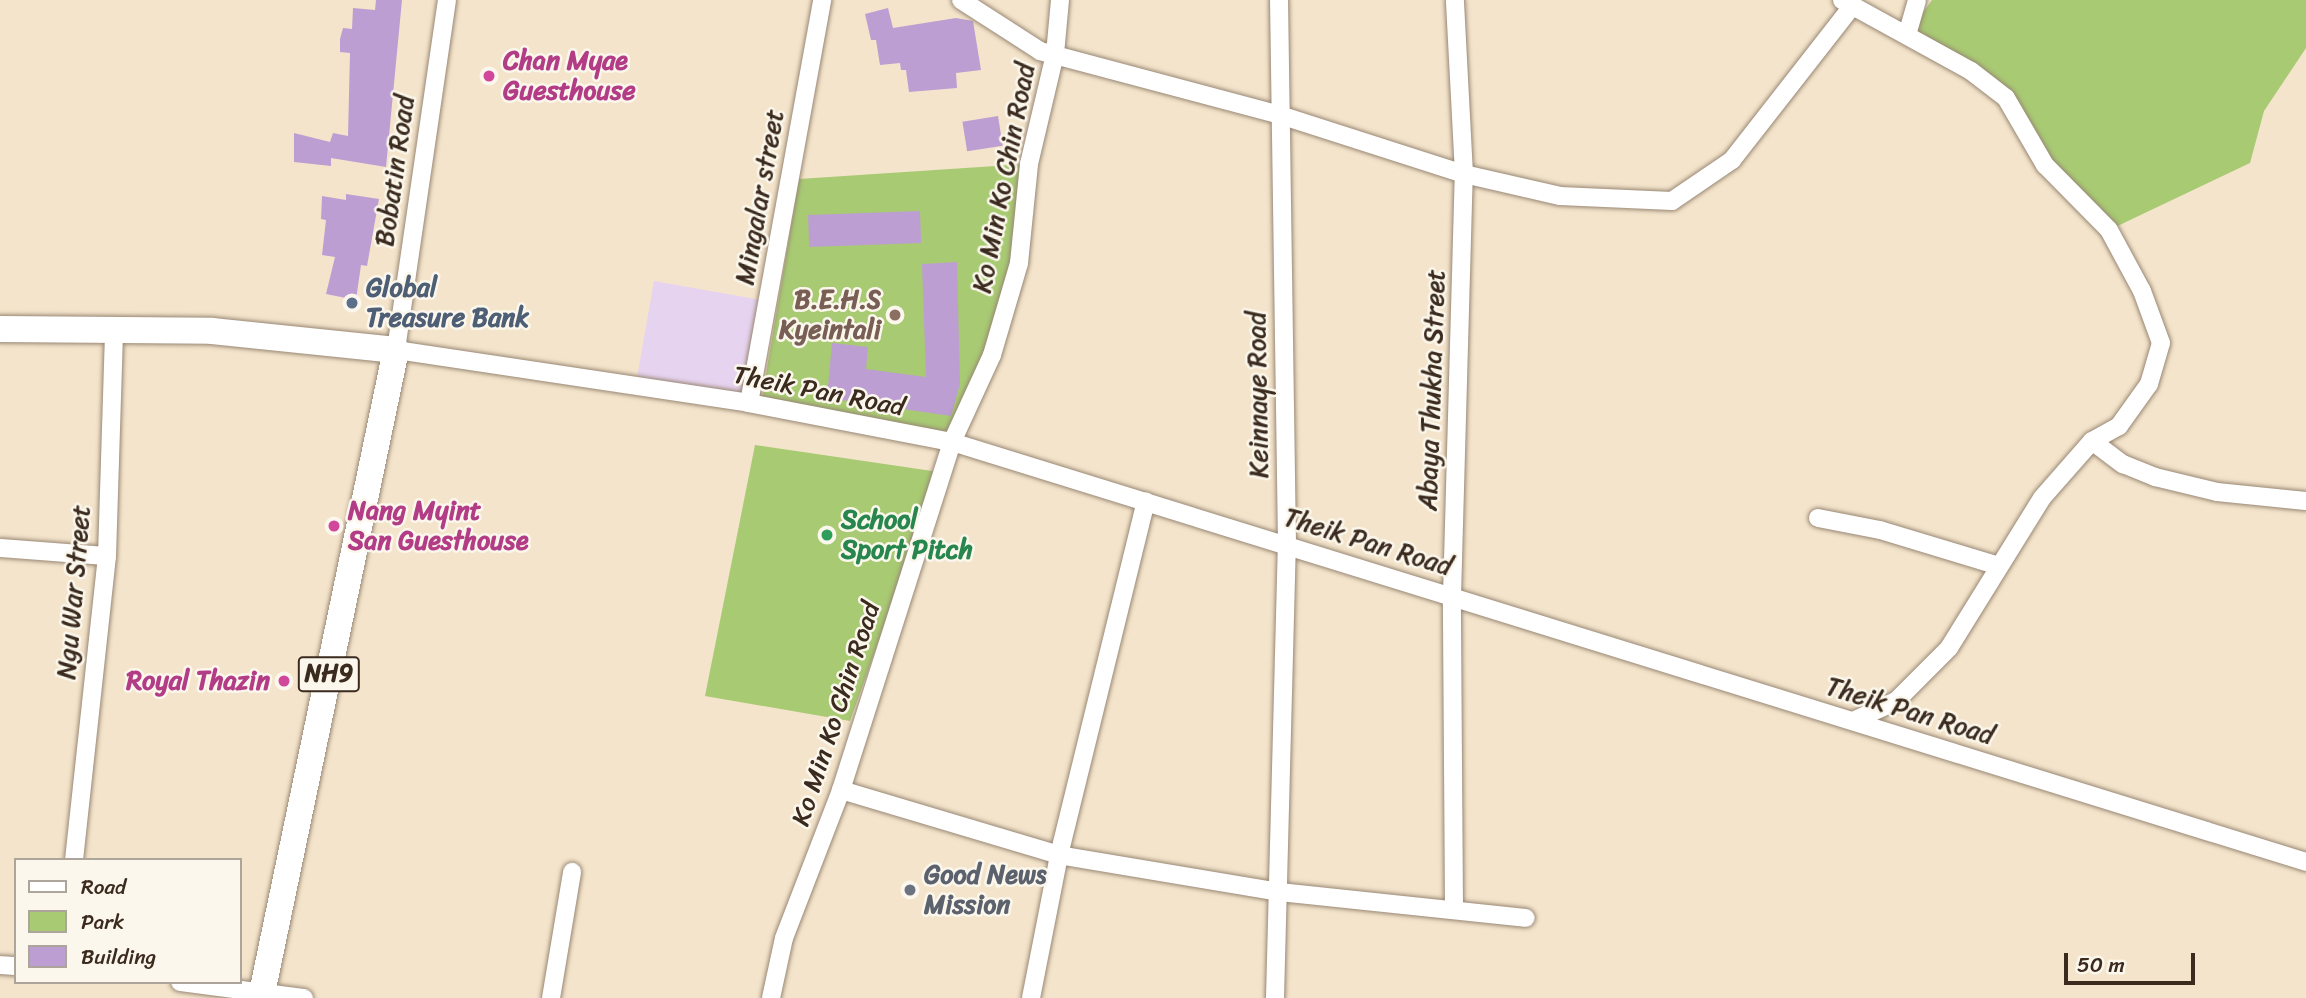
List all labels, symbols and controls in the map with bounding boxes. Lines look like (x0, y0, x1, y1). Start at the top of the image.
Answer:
place label: Chan Myae Guesthouse (503, 45, 636, 106)
street label: Ko Min Ko Chin Road (966, 60, 1042, 296)
marker: Chan Myae Guesthouse (481, 68, 497, 84)
street label: Bobatin Road (369, 94, 421, 248)
street label: Mingalar street (729, 106, 791, 288)
street label: Abaya Thukha Street (1412, 268, 1452, 512)
place label: Global Treasure Bank (366, 272, 529, 334)
place label: B.E.H.S Kyeintali (779, 284, 881, 346)
marker: Global Treasure Bank (344, 295, 360, 311)
marker: B.E.H.S Kyeintali (887, 307, 903, 323)
street label: Keinnaye Road (1241, 311, 1275, 479)
street label: Theik Pan Road (730, 359, 908, 423)
place label: Nang Myint San Guesthouse (348, 495, 531, 556)
street label: Ngu War Street (51, 502, 97, 682)
street label: Theik Pan Road (1280, 502, 1456, 582)
place label: School Sport Pitch (841, 504, 973, 566)
marker: Nang Myint San Guesthouse (326, 518, 342, 534)
marker: School Sport Pitch (819, 527, 835, 543)
street label: Ko Min Ko Chin Road (785, 598, 887, 830)
road number: NH9 (298, 654, 360, 694)
place label: Royal Thazin (126, 665, 270, 697)
street label: Theik Pan Road (1822, 671, 1998, 751)
marker: Royal Thazin (276, 673, 292, 689)
legend (14, 858, 242, 984)
place label: Good News Mission (924, 859, 1048, 920)
text: Road (81, 868, 126, 906)
marker: Good News Mission (902, 882, 918, 898)
text: Park (81, 903, 124, 941)
text: Building (81, 938, 156, 976)
scale bar (2068, 939, 2199, 983)
text: 50 m (2077, 946, 2125, 984)

